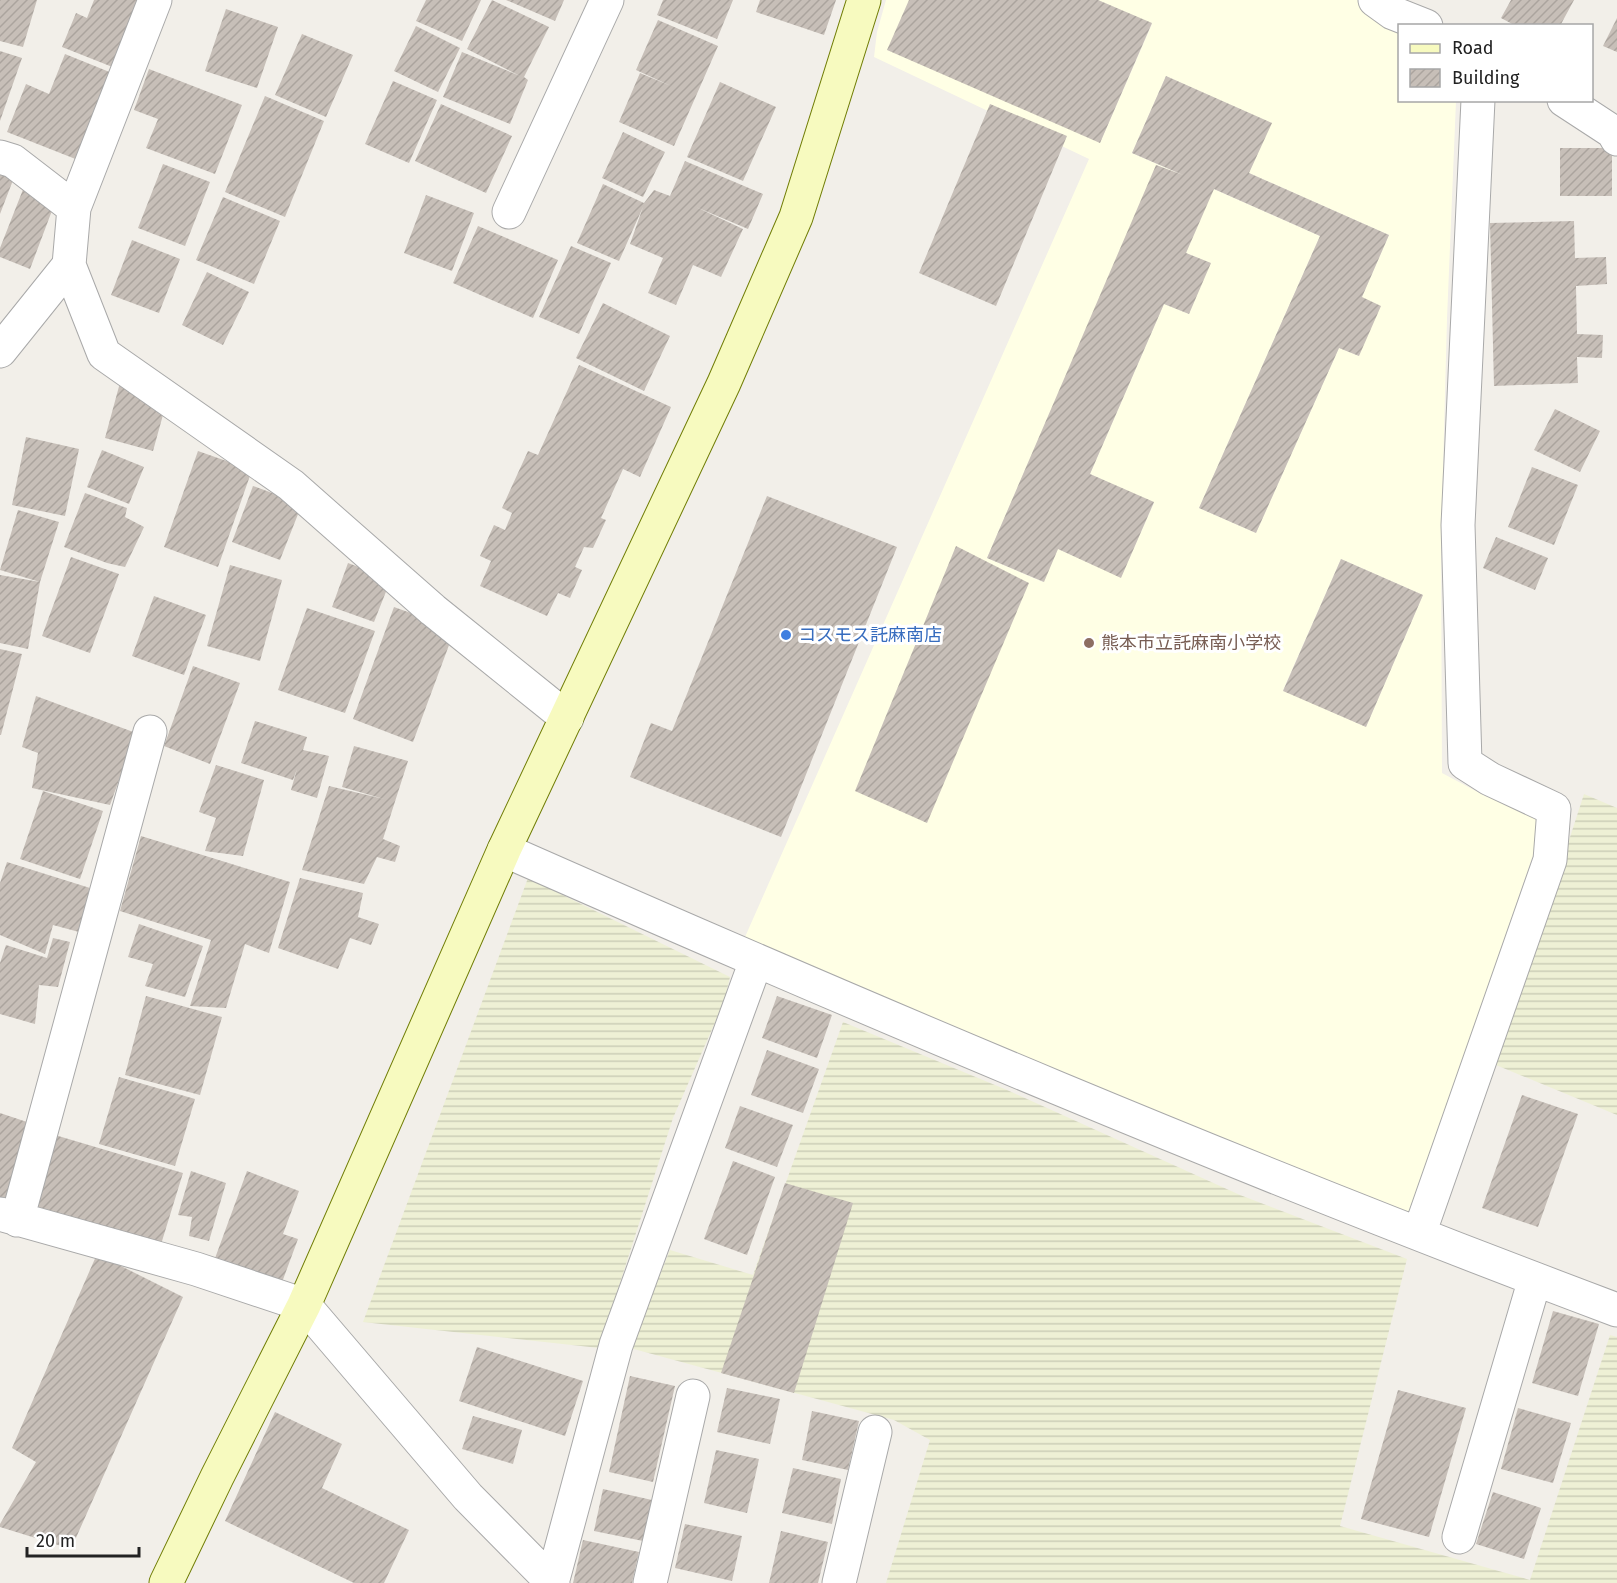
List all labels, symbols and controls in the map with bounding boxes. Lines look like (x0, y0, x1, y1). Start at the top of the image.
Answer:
legend (1398, 24, 1593, 102)
text: Road (1452, 37, 1494, 59)
text: Building (1452, 67, 1520, 89)
place label: コスモス託麻南店 (798, 624, 942, 646)
marker: コスモス託麻南店 (779, 628, 793, 642)
place label: 熊本市立託麻南小学校 (1101, 632, 1281, 654)
marker: 熊本市立託麻南小学校 (1082, 636, 1096, 650)
scale bar (27, 1520, 140, 1558)
text: 20 m (36, 1530, 75, 1552)

